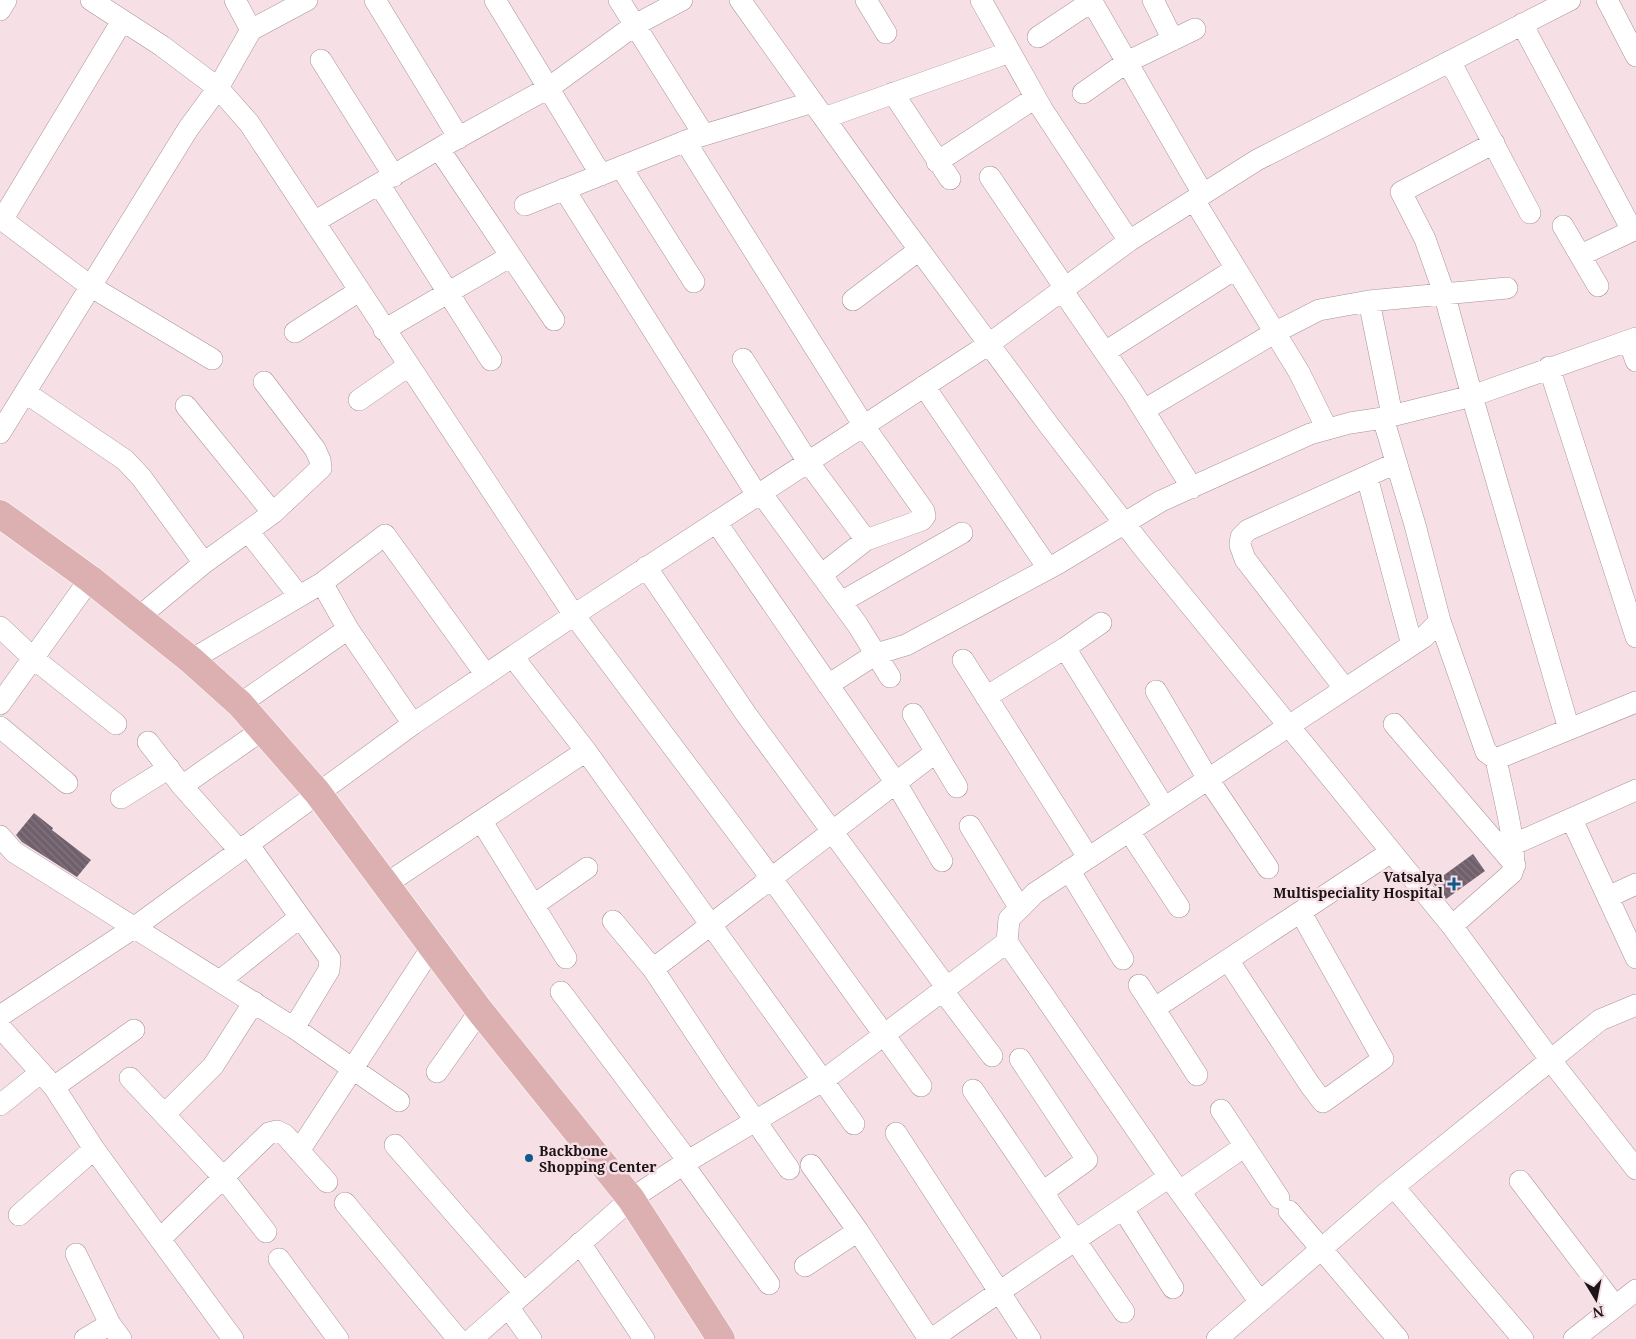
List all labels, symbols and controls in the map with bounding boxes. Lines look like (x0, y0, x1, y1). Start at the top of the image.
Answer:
place label: Vatsalya Multispeciality Hospital (1273, 867, 1443, 902)
marker: Vatsalya Multispeciality Hospital (1447, 877, 1461, 891)
place label: Backbone Shopping Center (539, 1141, 657, 1176)
marker: Backbone Shopping Center (523, 1152, 535, 1164)
north arrow (1571, 1274, 1621, 1324)
text: N (1591, 1302, 1605, 1323)

